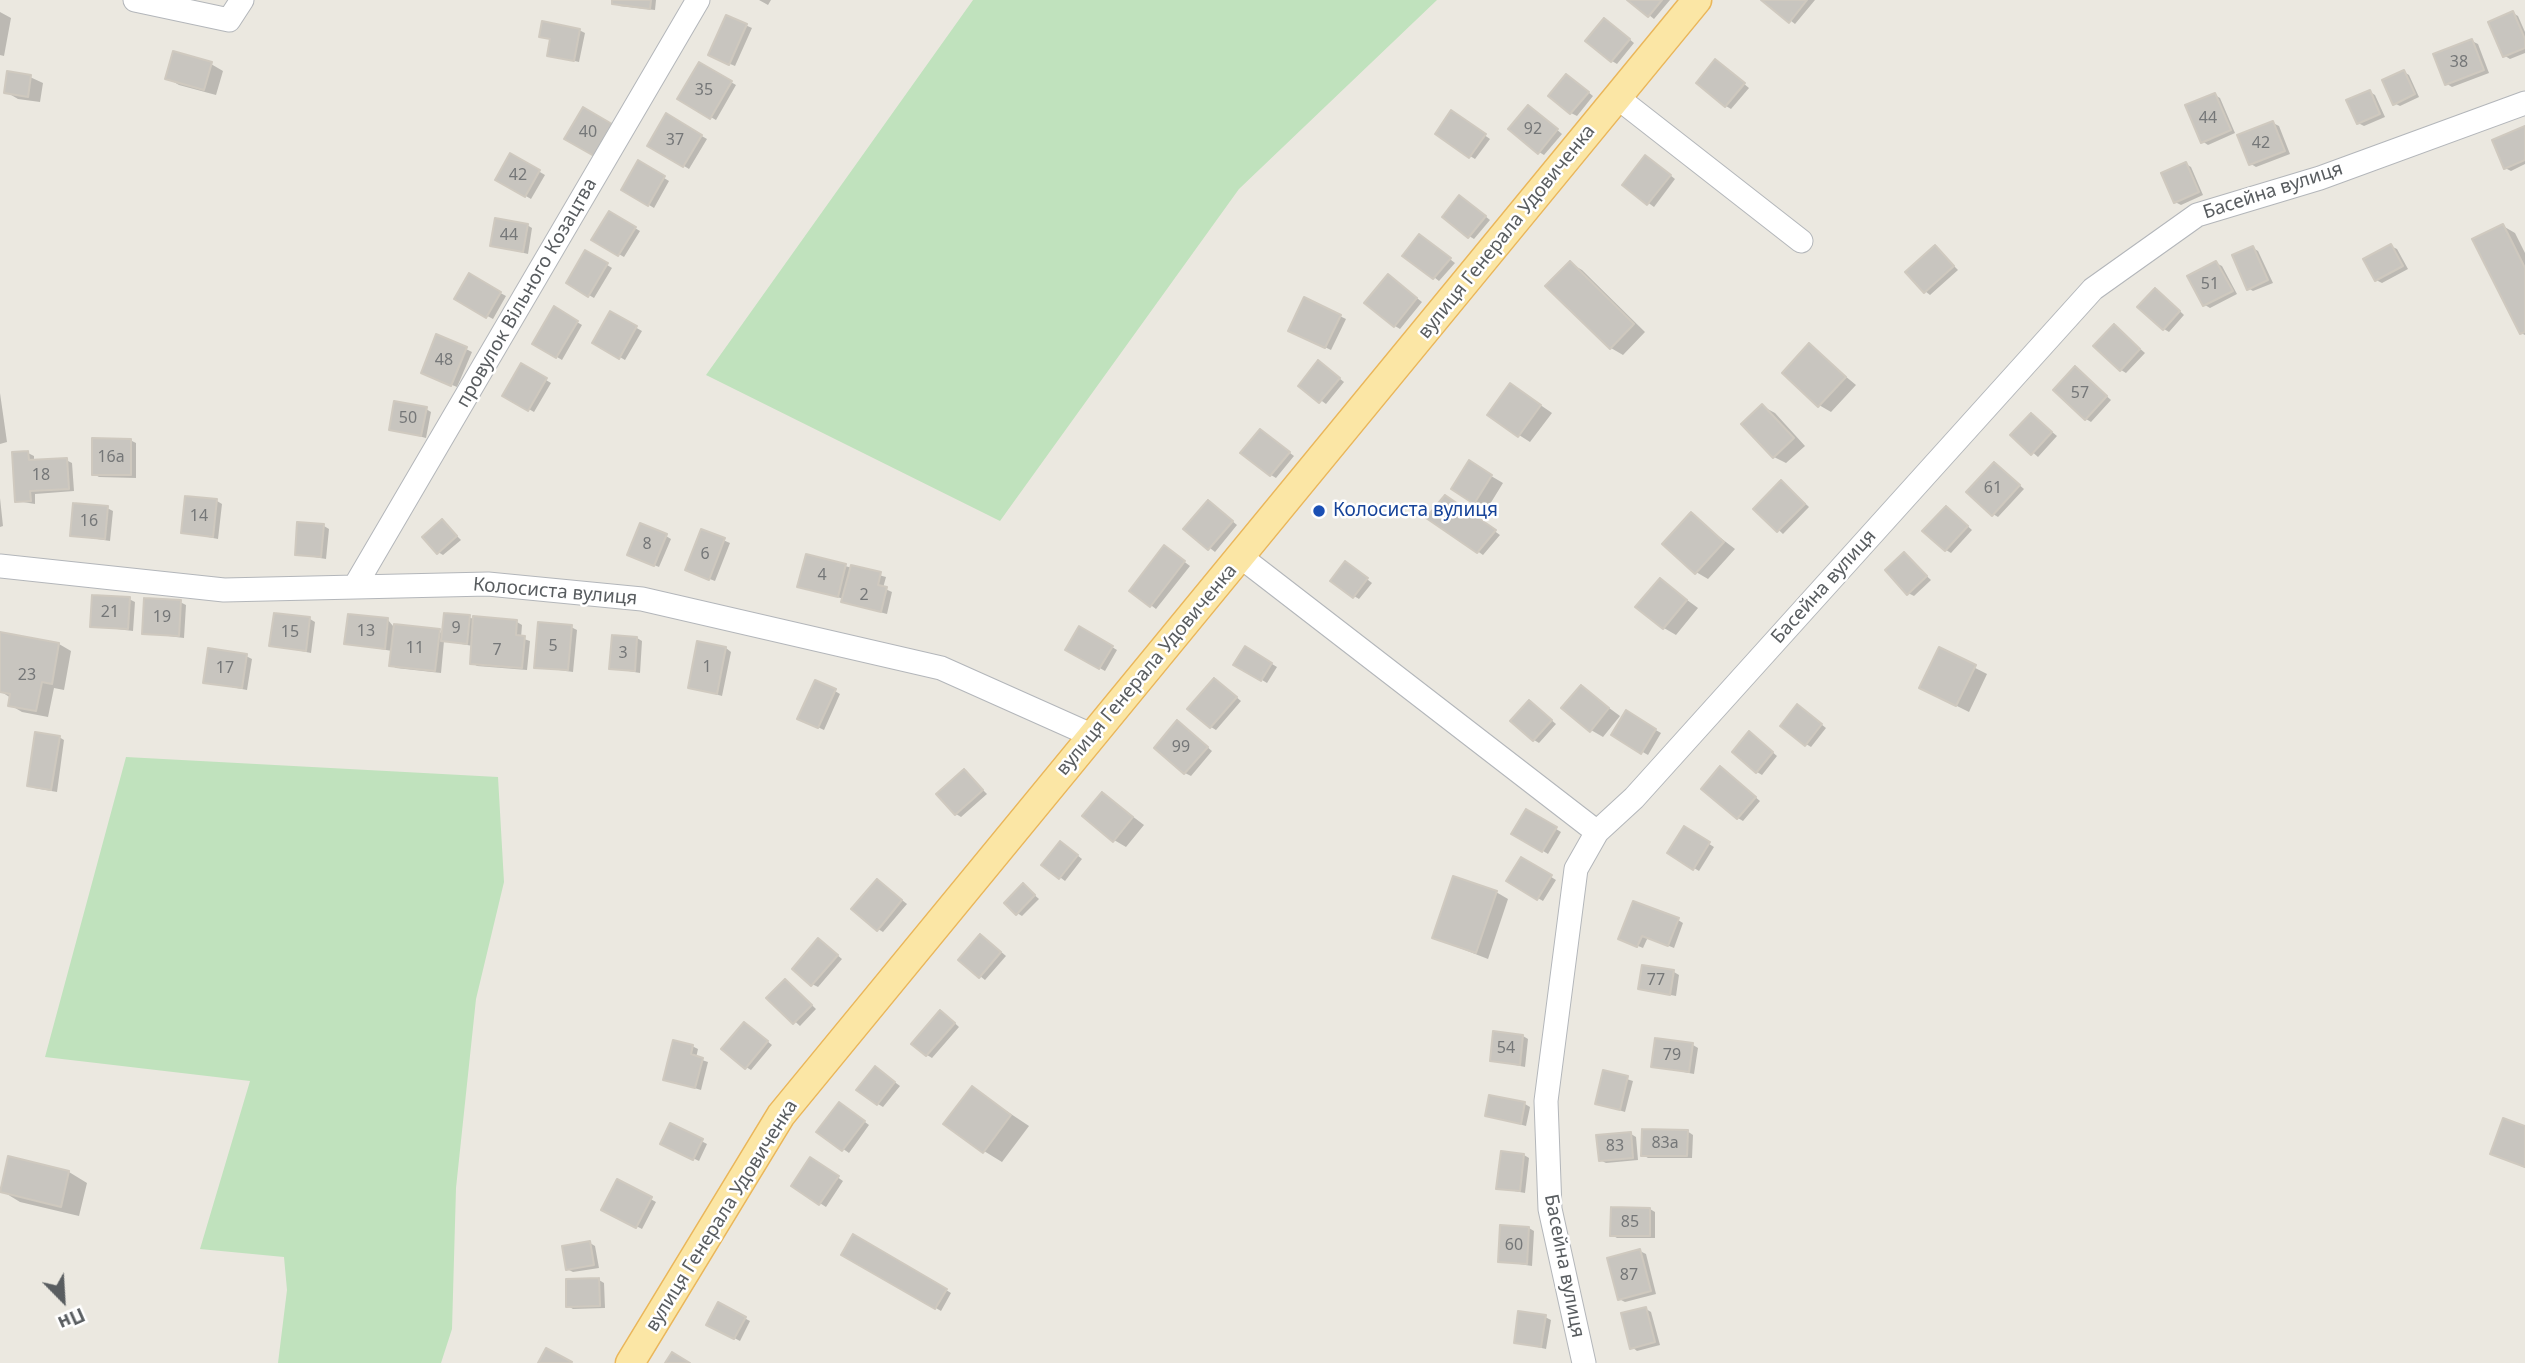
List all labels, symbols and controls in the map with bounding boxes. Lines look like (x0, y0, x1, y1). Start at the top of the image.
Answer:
house number: 38 (2450, 52, 2468, 72)
house number: 35 (695, 80, 713, 100)
house number: 44 (2199, 108, 2217, 128)
house number: 92 (1524, 119, 1542, 139)
street label: вулиця Генерала Удовиченка (1414, 120, 1600, 344)
house number: 40 (579, 122, 597, 142)
house number: 37 (666, 130, 684, 150)
house number: 42 (2252, 133, 2270, 153)
street label: Басейна вулиця (2200, 158, 2346, 224)
house number: 42 (509, 165, 527, 185)
street label: провулок Вільного Козацтва (452, 174, 602, 412)
house number: 44 (500, 225, 518, 245)
house number: 51 (2201, 274, 2219, 294)
house number: 48 (435, 350, 453, 370)
house number: 57 (2071, 383, 2089, 403)
house number: 50 (399, 408, 417, 428)
house number: 16а (97, 447, 125, 467)
house number: 18 (32, 465, 50, 485)
house number: 61 (1984, 478, 2002, 498)
place label: Колосиста вулиця (1333, 500, 1498, 522)
marker: Колосиста вулиця (1311, 503, 1327, 519)
house number: 14 (190, 506, 208, 526)
house number: 16 (80, 511, 98, 531)
street label: Басейна вулиця (1767, 525, 1881, 649)
house number: 8 (642, 534, 652, 554)
house number: 6 (700, 544, 710, 564)
street label: вулиця Генерала Удовиченка (1052, 560, 1242, 780)
house number: 4 (817, 565, 827, 585)
street label: Колосиста вулиця (472, 573, 638, 611)
house number: 2 (859, 585, 869, 605)
house number: 21 (101, 602, 119, 622)
house number: 19 (153, 607, 171, 627)
house number: 9 (451, 618, 461, 638)
house number: 13 (357, 621, 375, 641)
house number: 15 (281, 622, 299, 642)
house number: 5 (548, 636, 558, 656)
house number: 11 (406, 638, 424, 658)
house number: 7 (492, 640, 502, 660)
house number: 3 (618, 643, 628, 663)
house number: 1 (702, 657, 712, 677)
house number: 17 (216, 658, 234, 678)
house number: 23 (18, 665, 36, 685)
house number: 99 (1172, 737, 1190, 757)
house number: 77 (1647, 970, 1665, 990)
house number: 54 (1497, 1038, 1515, 1058)
house number: 79 (1663, 1045, 1681, 1065)
street label: вулиця Генерала Удовиченка (641, 1096, 803, 1336)
house number: 83а (1651, 1133, 1679, 1153)
house number: 83 (1606, 1136, 1624, 1156)
street label: Басейна вулиця (1539, 1192, 1589, 1340)
house number: 85 (1621, 1212, 1639, 1232)
house number: 60 (1505, 1235, 1523, 1255)
north arrow (28, 1265, 98, 1335)
house number: 87 (1620, 1265, 1638, 1285)
text: Пн (54, 1302, 89, 1337)

